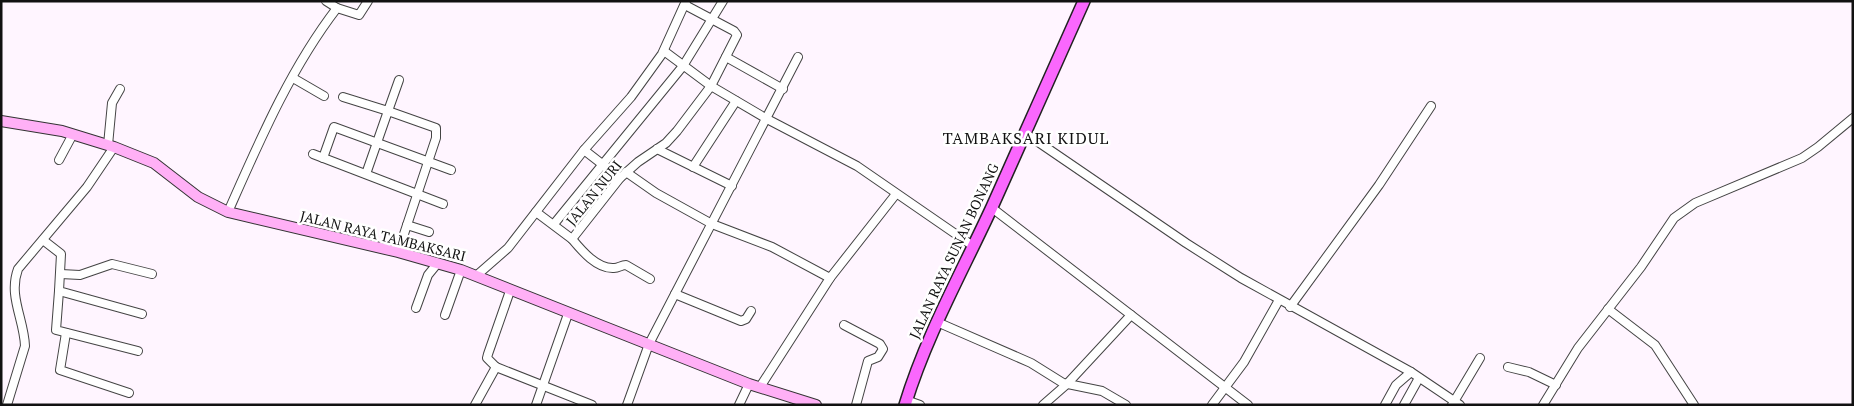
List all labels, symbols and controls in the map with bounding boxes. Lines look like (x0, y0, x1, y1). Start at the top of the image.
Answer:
district label: TAMBAKSARI KIDUL (943, 127, 1109, 149)
street label: JALAN NURI (561, 156, 626, 229)
street label: JALAN RAYA SUNAN BONANG (904, 159, 1003, 342)
street label: JALAN RAYA TAMBAKSARI (298, 206, 468, 265)

